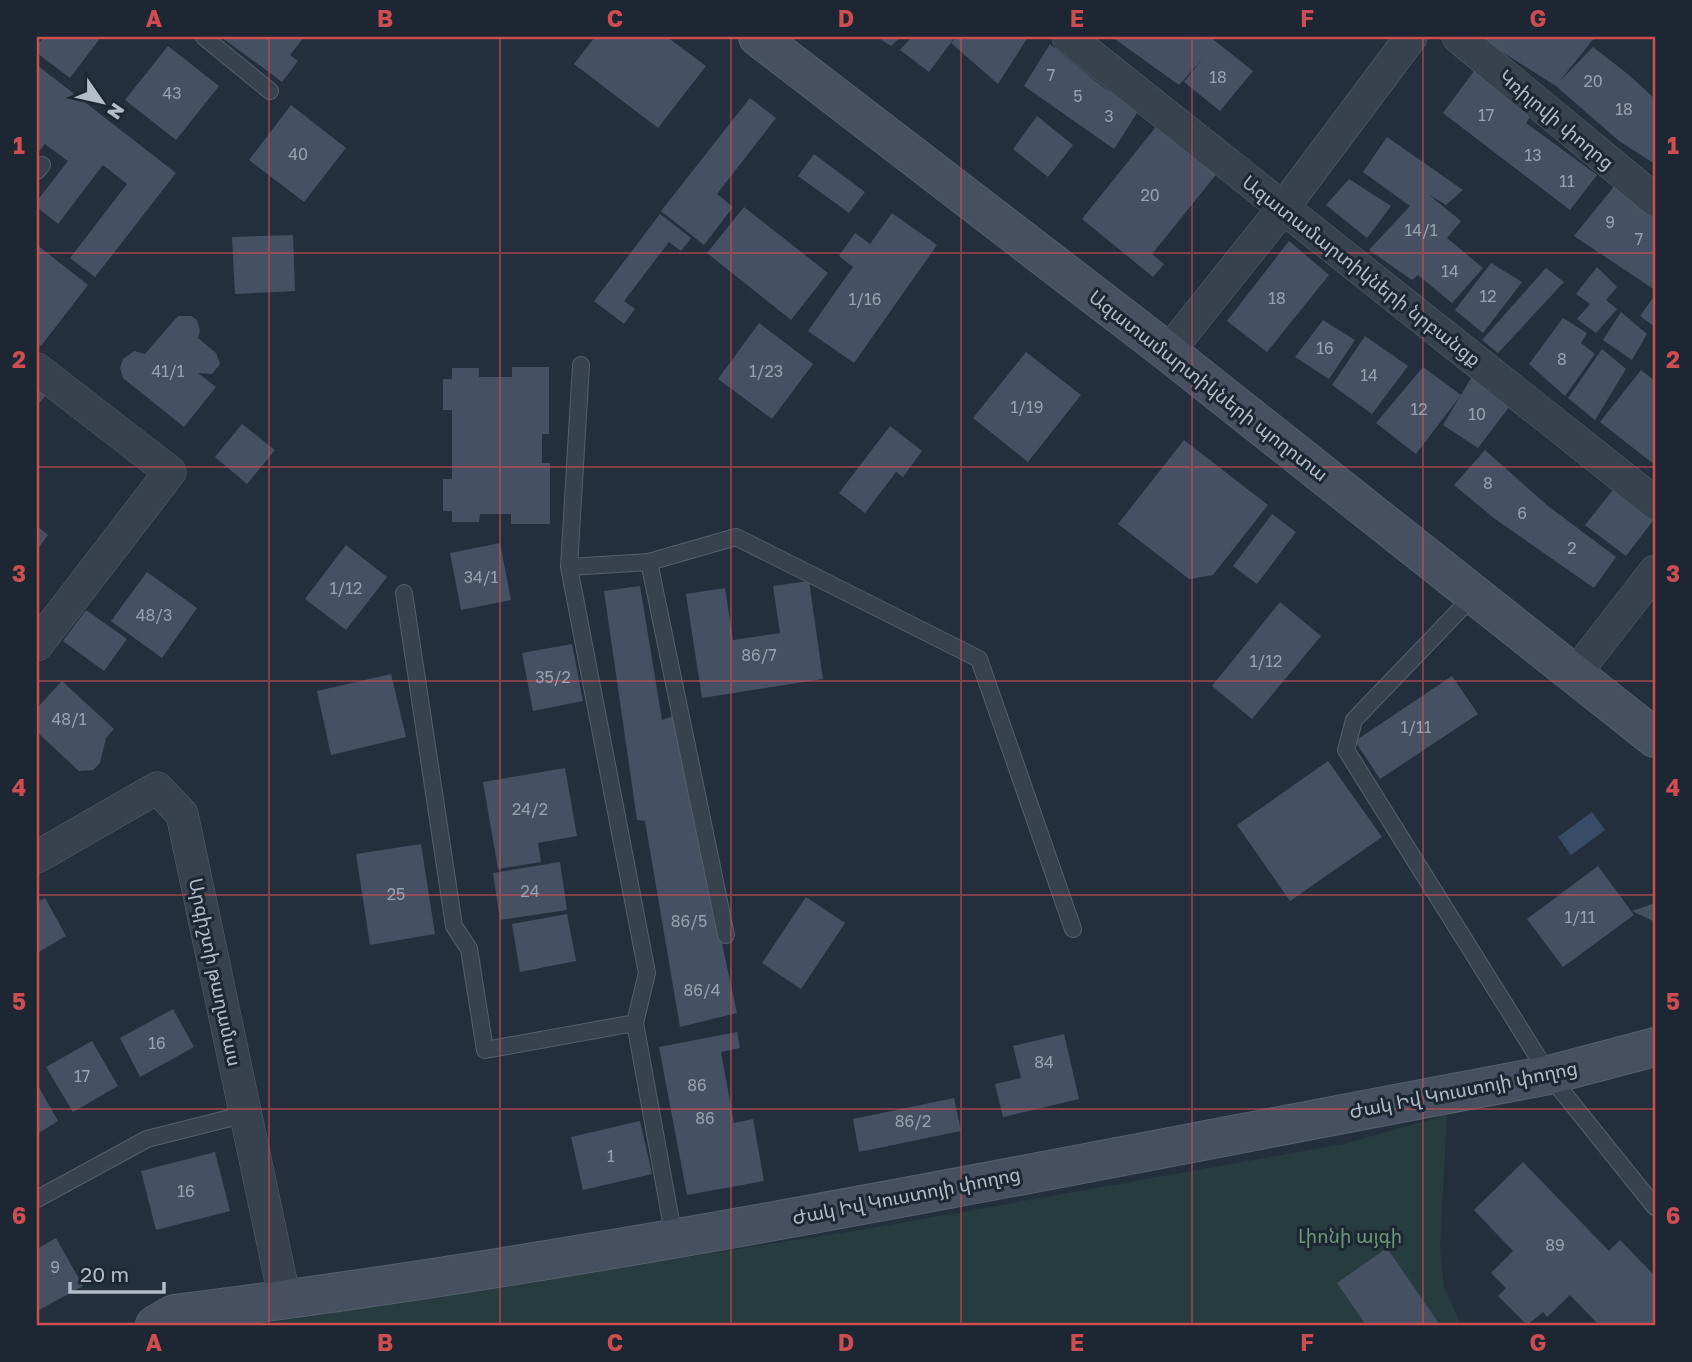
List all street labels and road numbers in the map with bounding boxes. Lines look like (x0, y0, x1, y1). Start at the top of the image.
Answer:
street label: Կռիլովի փողոց (1494, 64, 1619, 175)
street label: Ազատամարտիկների նրբանցք (1238, 170, 1486, 371)
street label: Ազատամարտիկների պողոտա (1084, 285, 1333, 486)
street label: Արգիշտի թաղամաս (184, 876, 247, 1068)
street label: Ժակ Իվ Կուստոյի փողոց (1347, 1056, 1579, 1123)
street label: Ժակ Իվ Կուստոյի փողոց (790, 1162, 1022, 1229)

